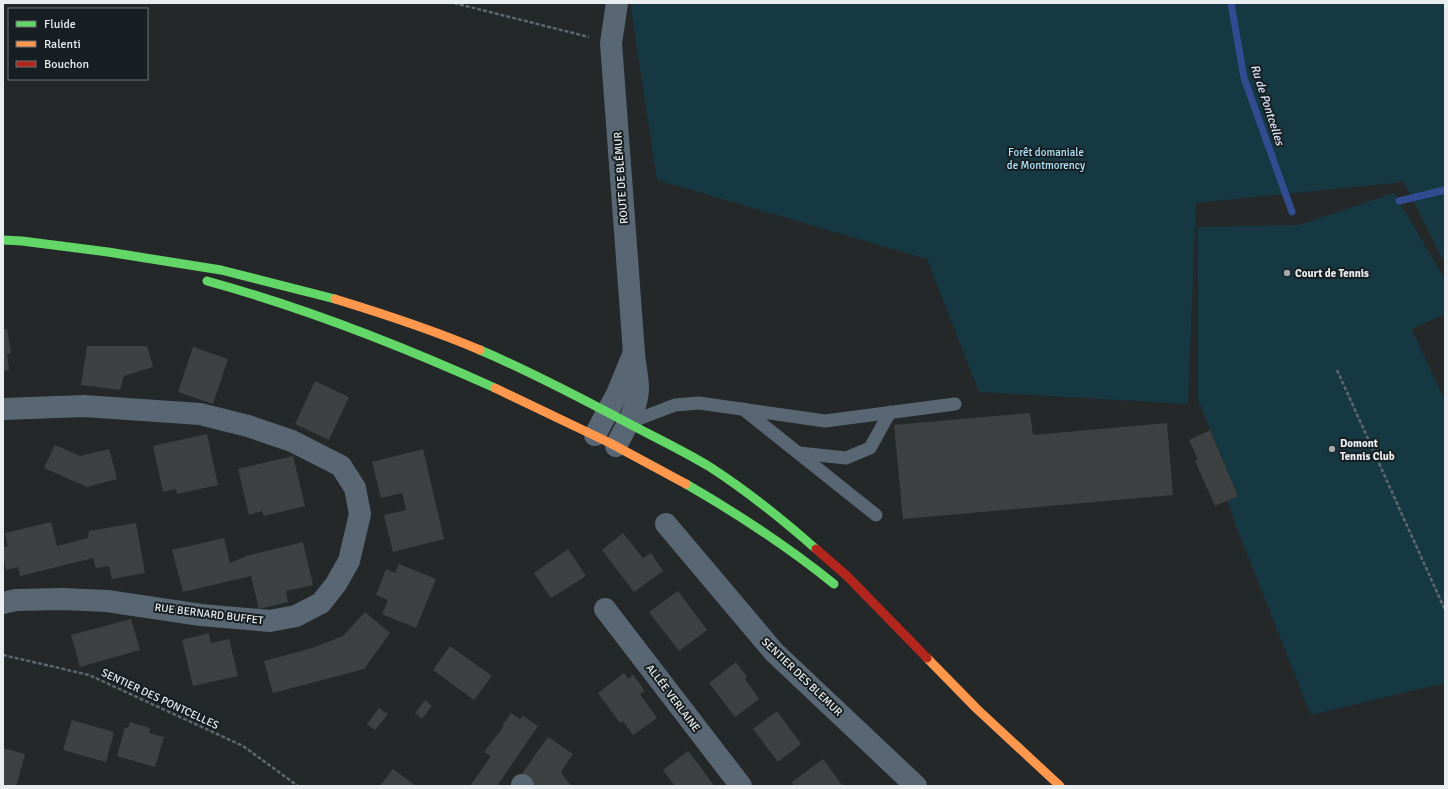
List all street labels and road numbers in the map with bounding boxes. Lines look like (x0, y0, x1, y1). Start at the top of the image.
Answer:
street label: ROUTE DE BLÉMUR (610, 131, 631, 225)
street label: RUE BERNARD BUFFET (154, 601, 265, 627)
street label: SENTIER DES BLEMUR (759, 635, 845, 719)
street label: ALLÉE VERLAINE (643, 661, 703, 734)
street label: SENTIER DES PONTCELLES (99, 666, 221, 732)

